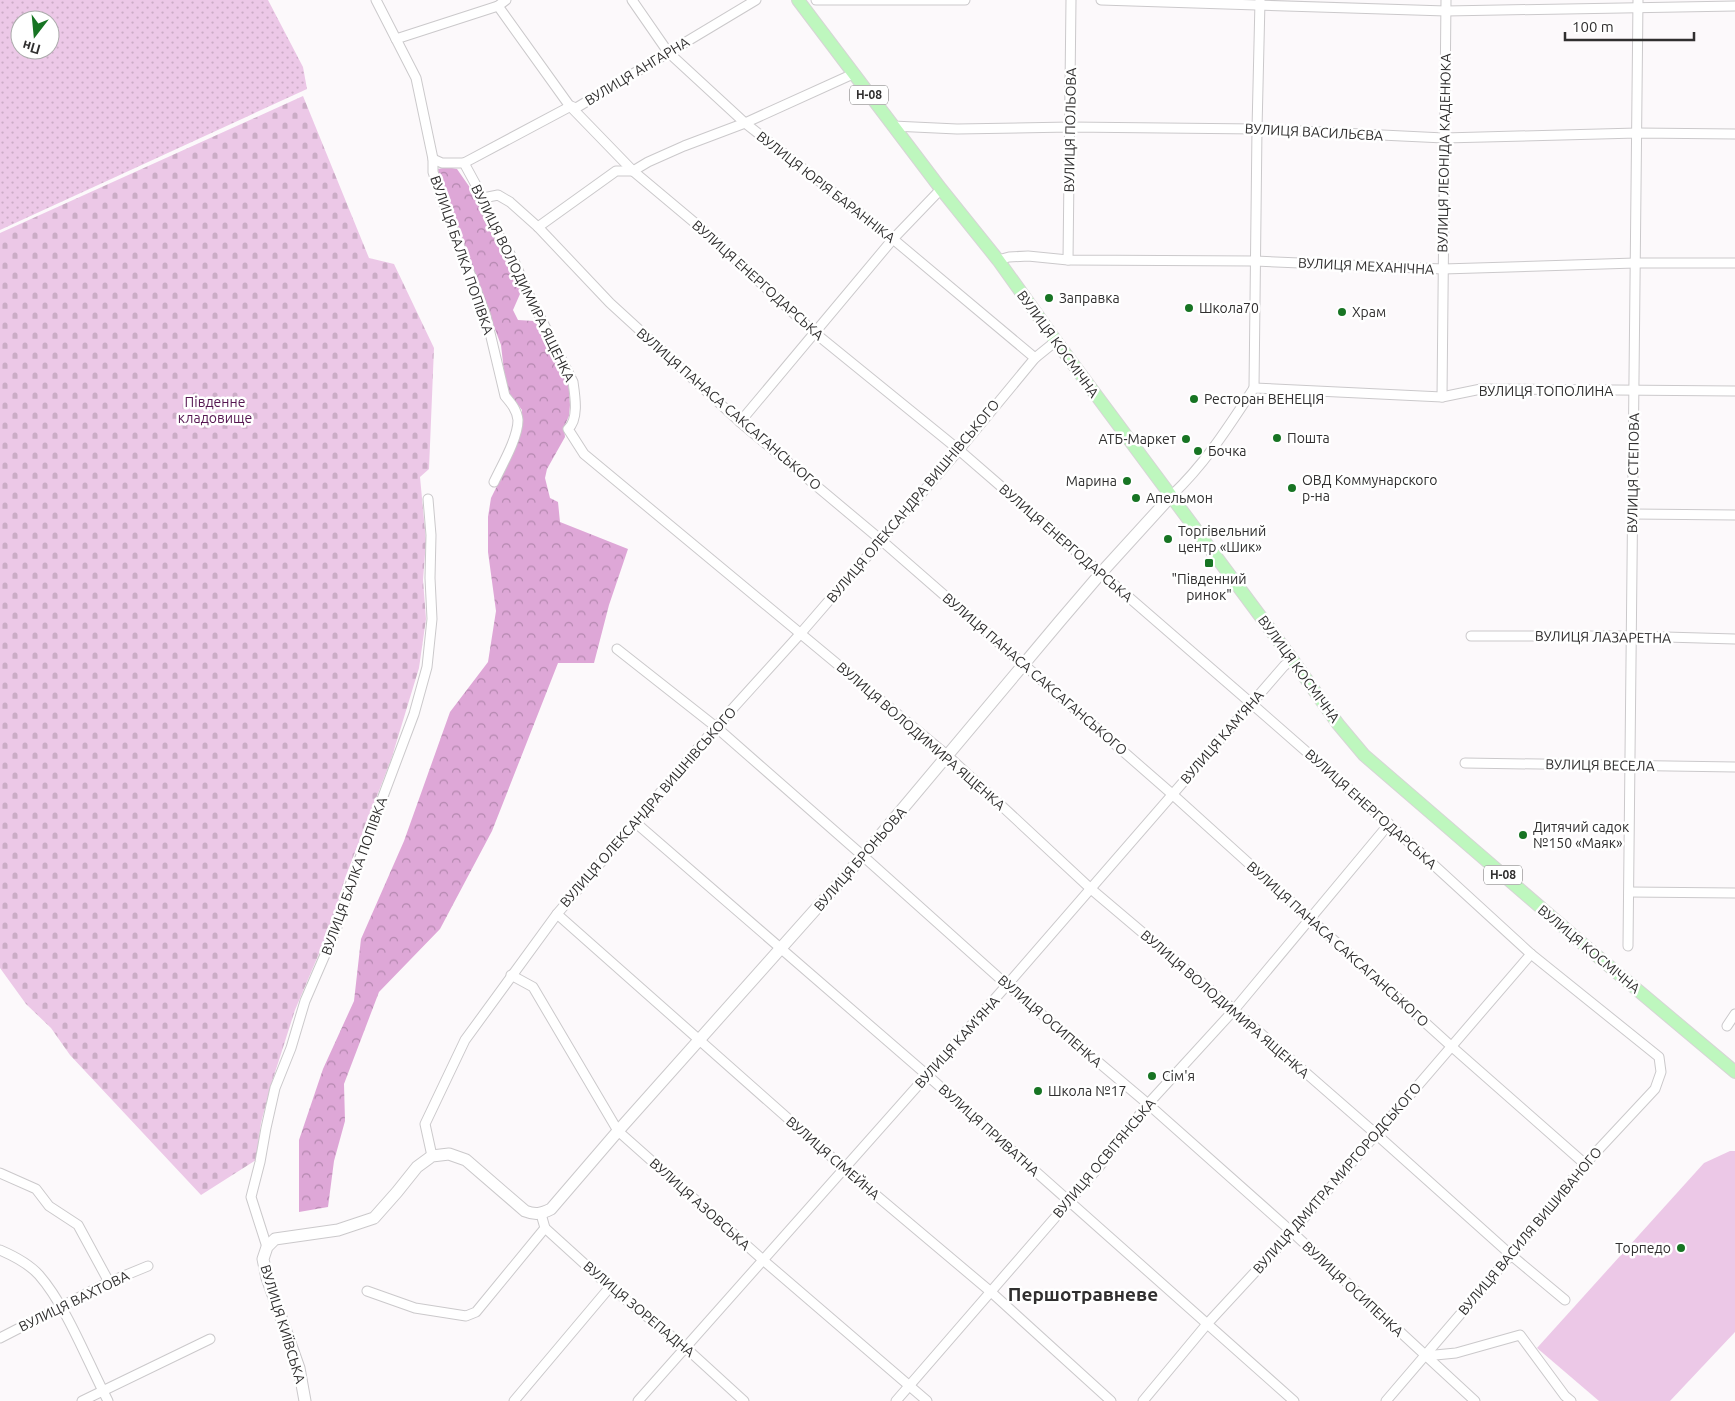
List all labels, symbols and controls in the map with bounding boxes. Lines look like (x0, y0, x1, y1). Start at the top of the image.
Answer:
north arrow (10, 10, 60, 60)
scale bar (1565, 10, 1694, 42)
text: 100 m (1572, 18, 1614, 35)
street label: ВУЛИЦЯ АНГАРНА (582, 34, 692, 108)
text: Пн (20, 37, 42, 58)
street label: ВУЛИЦЯ ЛЕОНІДА КАДЕНЮКА (1434, 53, 1454, 253)
street label: ВУЛИЦЯ ПОЛЬОВА (1061, 68, 1079, 192)
road number: Н-08 (850, 86, 888, 104)
street label: ВУЛИЦЯ ВАСИЛЬЄВА (1244, 120, 1384, 144)
street label: ВУЛИЦЯ ЮРІЯ БАРАННІКА (754, 128, 898, 246)
street label: ВУЛИЦЯ БАЛКА ПОПІВКА (427, 173, 497, 337)
street label: ВУЛИЦЯ ВОЛОДИМИРА ЯЩЕНКА (468, 182, 578, 384)
street label: ВУЛИЦЯ ЕНЕРГОДАРСЬКА (689, 217, 827, 343)
street label: ВУЛИЦЯ МЕХАНІЧНА (1298, 254, 1434, 278)
street label: ВУЛИЦЯ КОСМІЧНА (1014, 287, 1102, 401)
place label: Заправка (1059, 290, 1120, 306)
marker: Заправка (1043, 292, 1055, 304)
place label: Школа70 (1199, 300, 1259, 316)
marker: Школа70 (1183, 302, 1195, 314)
place label: Храм (1352, 304, 1386, 320)
marker: Храм (1336, 306, 1348, 318)
street label: ВУЛИЦЯ ПАНАСА САКСАГАНСЬКОГО (634, 325, 825, 494)
street label: ВУЛИЦЯ ТОПОЛИНА (1479, 383, 1613, 399)
place label: Ресторан ВЕНЕЦІЯ (1204, 391, 1324, 407)
marker: Ресторан ВЕНЕЦІЯ (1188, 393, 1200, 405)
park label: Південне кладовище (178, 394, 252, 426)
street label: ВУЛИЦЯ ОЛЕКСАНДРА ВИШНІВСЬКОГО (823, 396, 1003, 606)
street label: ВУЛИЦЯ СТЕПОВА (1624, 413, 1642, 533)
place label: Пошта (1287, 430, 1330, 446)
place label: АТБ-Маркет (1098, 431, 1176, 447)
marker: Пошта (1271, 432, 1283, 444)
marker: АТБ-Маркет (1180, 433, 1192, 445)
place label: Бочка (1208, 443, 1247, 459)
marker: Бочка (1192, 445, 1204, 457)
place label: ОВД Коммунарского р-на (1302, 472, 1437, 504)
place label: Марина (1066, 473, 1117, 489)
marker: Марина (1121, 475, 1133, 487)
street label: ВУЛИЦЯ ЕНЕРГОДАРСЬКА (996, 481, 1136, 605)
marker: ОВД Коммунарского р-на (1286, 482, 1298, 494)
place label: Апельмон (1146, 490, 1213, 506)
marker: Апельмон (1130, 492, 1142, 504)
place label: Торгівельний центр «Шик» (1178, 523, 1266, 555)
marker: Торгівельний центр «Шик» (1162, 533, 1174, 545)
marker: "Південний ринок" (1203, 557, 1215, 569)
place label: "Південний ринок" (1171, 571, 1247, 603)
street label: ВУЛИЦЯ ПАНАСА САКСАГАНСЬКОГО (940, 590, 1131, 759)
street label: ВУЛИЦЯ КОСМІЧНА (1255, 612, 1343, 726)
street label: ВУЛИЦЯ ЛАЗАРЕТНА (1535, 628, 1671, 646)
street label: ВУЛИЦЯ ВОЛОДИМИРА ЯЩЕНКА (834, 659, 1008, 813)
street label: ВУЛИЦЯ КАМ’ЯНА (1177, 687, 1267, 787)
street label: ВУЛИЦЯ ОЛЕКСАНДРА ВИШНІВСЬКОГО (557, 704, 739, 910)
street label: ВУЛИЦЯ ЕНЕРГОДАРСЬКА (1302, 746, 1440, 872)
street label: ВУЛИЦЯ ВЕСЕЛА (1545, 756, 1655, 774)
street label: ВУЛИЦЯ БАЛКА ПОПІВКА (318, 795, 390, 957)
street label: ВУЛИЦЯ БРОНЬОВА (811, 804, 909, 914)
place label: Дитячий садок №150 «Маяк» (1533, 819, 1629, 851)
marker: Дитячий садок №150 «Маяк» (1517, 829, 1529, 841)
street label: ВУЛИЦЯ ПАНАСА САКСАГАНСЬКОГО (1244, 858, 1432, 1030)
road number: Н-08 (1484, 866, 1522, 884)
street label: ВУЛИЦЯ КОСМІЧНА (1535, 902, 1643, 996)
street label: ВУЛИЦЯ ВОЛОДИМИРА ЯЩЕНКА (1138, 927, 1312, 1081)
street label: ВУЛИЦЯ ОСИПЕНКА (995, 972, 1105, 1070)
street label: ВУЛИЦЯ КАМ’ЯНА (912, 993, 1002, 1091)
place label: Сім'я (1162, 1068, 1195, 1084)
marker: Сім'я (1146, 1070, 1158, 1082)
street label: ВУЛИЦЯ ДМИТРА МИРГОРОДСЬКОГО (1250, 1079, 1424, 1277)
street label: ВУЛИЦЯ ПРИВАТНА (936, 1081, 1042, 1179)
place label: Школа №17 (1048, 1083, 1127, 1099)
marker: Школа №17 (1032, 1085, 1044, 1097)
street label: ВУЛИЦЯ ОСВІТЯНСЬКА (1049, 1095, 1159, 1221)
street label: ВУЛИЦЯ СІМЕЙНА (783, 1112, 884, 1203)
street label: ВУЛИЦЯ ВАСИЛЯ ВИШИВАНОГО (1455, 1144, 1605, 1318)
street label: ВУЛИЦЯ АЗОВСЬКА (647, 1155, 753, 1253)
street label: ВУЛИЦЯ ОСИПЕНКА (1299, 1238, 1407, 1340)
place label: Торпедо (1615, 1240, 1671, 1256)
marker: Торпедо (1675, 1242, 1687, 1254)
street label: ВУЛИЦЯ ЗОРЕПАДНА (580, 1258, 698, 1360)
street label: ВУЛИЦЯ КИЇВСЬКА (257, 1263, 309, 1385)
street label: ВУЛИЦЯ ВАХТОВА (16, 1267, 132, 1335)
district label: Першотравневе (1008, 1283, 1158, 1305)

